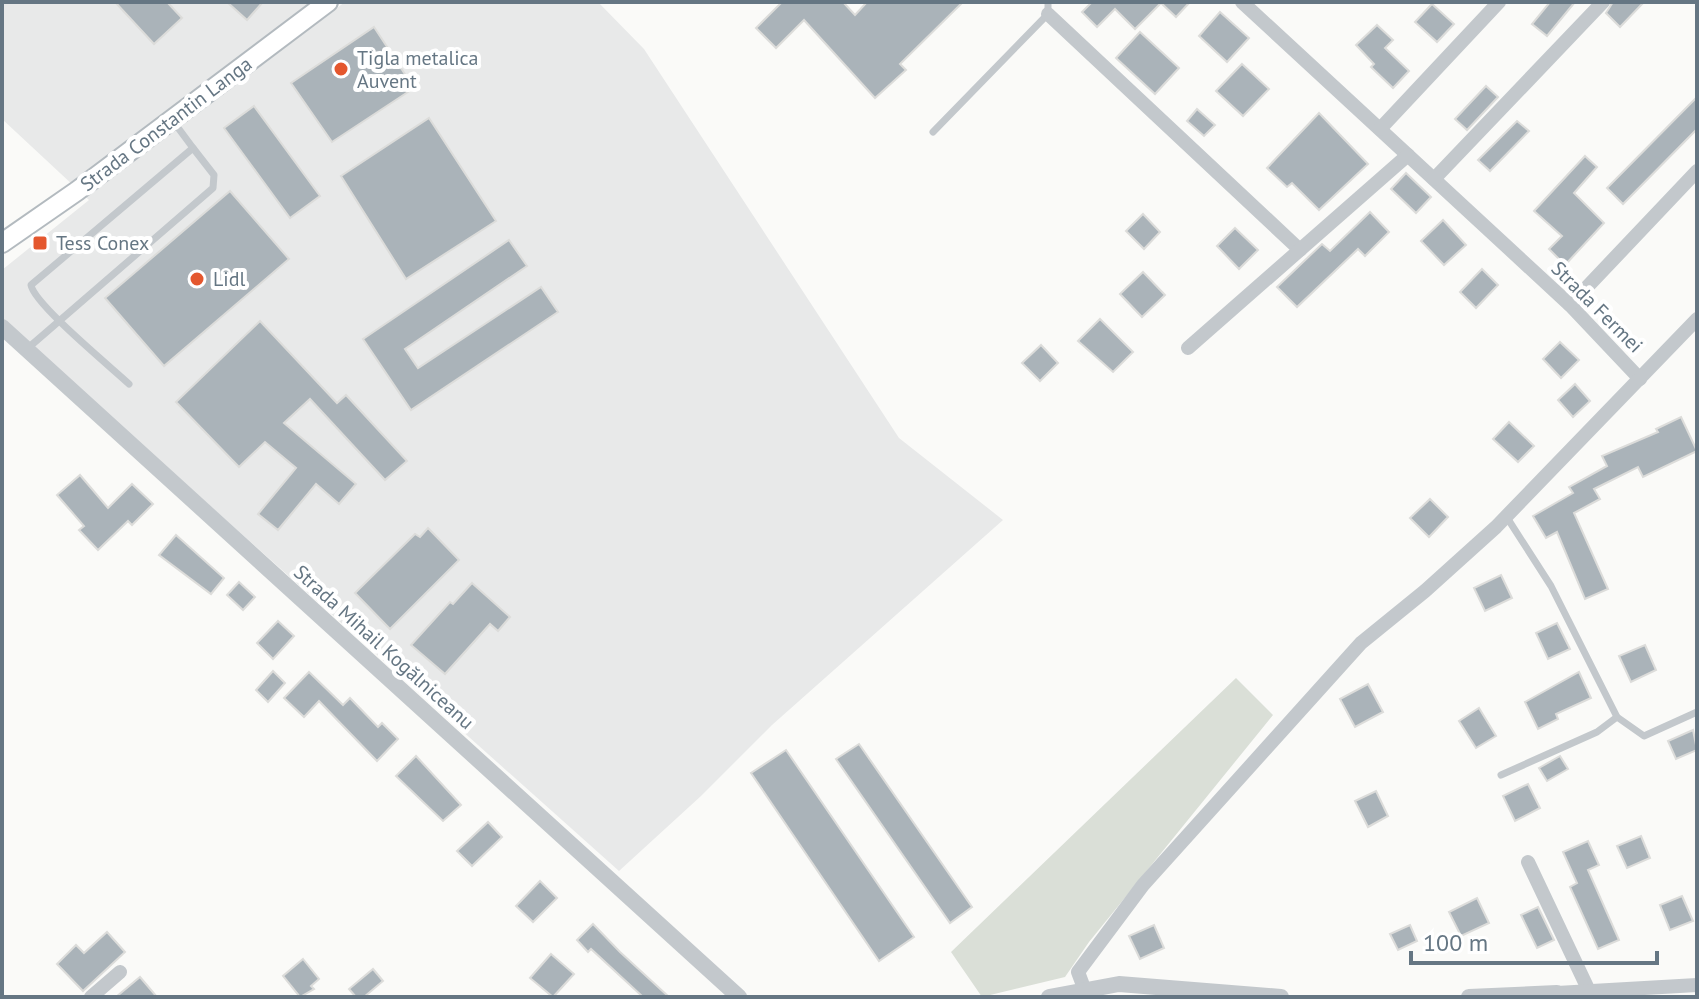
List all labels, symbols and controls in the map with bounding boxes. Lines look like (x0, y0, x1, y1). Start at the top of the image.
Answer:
place label: Tigla metalica Auvent (357, 45, 479, 94)
street label: Strada Constantin Langa (75, 51, 257, 197)
marker: Tigla metalica Auvent (332, 60, 350, 78)
place label: Tess Conex (56, 230, 149, 256)
marker: Tess Conex (31, 234, 49, 252)
street label: Strada Fermei (1546, 256, 1648, 358)
place label: Lidl (213, 266, 245, 292)
marker: Lidl (188, 270, 206, 288)
street label: Strada Mihail Kogălniceanu (288, 559, 480, 735)
scale bar (1411, 915, 1657, 965)
text: 100 m (1423, 927, 1488, 958)

